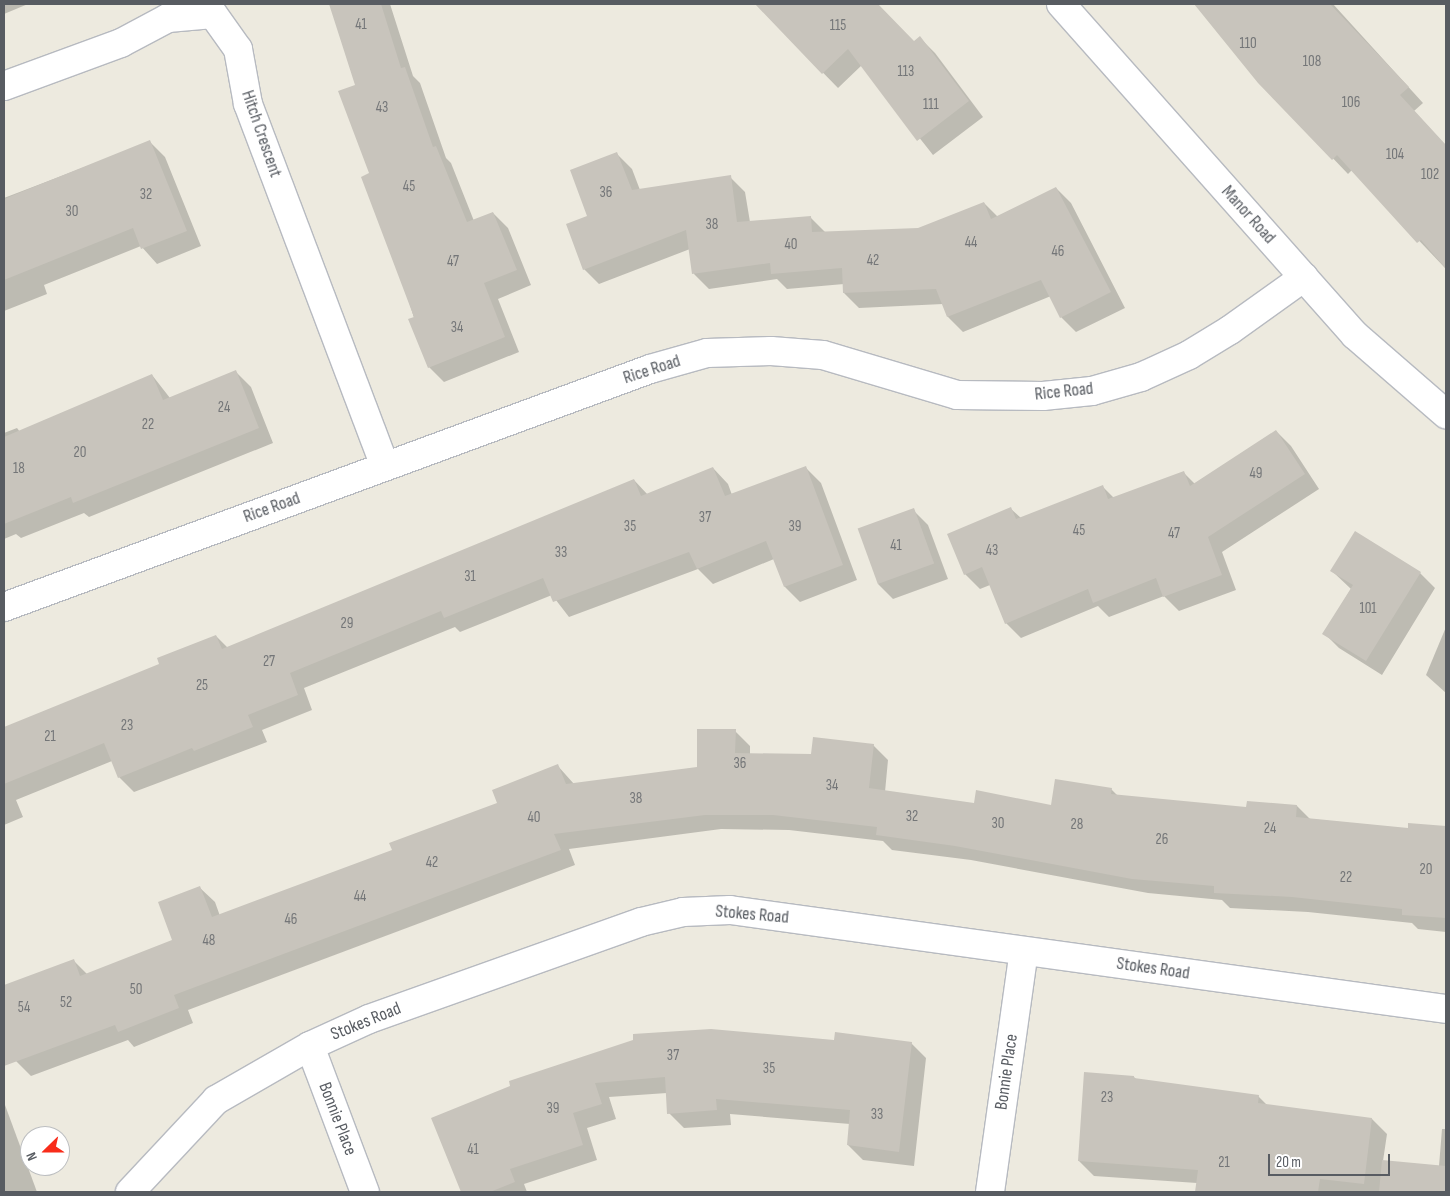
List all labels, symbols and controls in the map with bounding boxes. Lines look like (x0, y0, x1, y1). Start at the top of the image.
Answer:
house number: 41 (355, 16, 367, 34)
house number: 115 (830, 17, 846, 35)
house number: 110 (1239, 35, 1257, 53)
house number: 108 (1303, 53, 1321, 71)
house number: 113 (898, 63, 914, 81)
street label: Hitch Crescent (236, 88, 286, 180)
house number: 106 (1342, 94, 1360, 112)
house number: 111 (923, 96, 939, 114)
house number: 43 (376, 99, 388, 117)
house number: 104 (1386, 146, 1404, 164)
house number: 102 (1421, 166, 1439, 184)
house number: 45 (403, 178, 415, 196)
street label: Manor Road (1216, 181, 1280, 249)
house number: 36 (600, 184, 612, 202)
house number: 32 (140, 186, 152, 204)
house number: 30 (66, 203, 78, 221)
house number: 38 (706, 216, 718, 234)
house number: 44 (965, 234, 977, 252)
house number: 40 (785, 236, 797, 254)
house number: 46 (1052, 243, 1064, 261)
house number: 42 (867, 252, 879, 270)
house number: 47 (447, 253, 459, 271)
house number: 34 (451, 319, 463, 337)
street label: Rice Road (621, 351, 683, 389)
street label: Rice Road (1034, 378, 1094, 406)
house number: 24 (218, 399, 230, 417)
house number: 22 (142, 416, 154, 434)
house number: 20 (74, 444, 86, 462)
house number: 18 (13, 460, 25, 478)
house number: 49 (1250, 465, 1262, 483)
street label: Rice Road (241, 488, 303, 528)
house number: 37 (699, 509, 711, 527)
house number: 35 (624, 518, 636, 536)
house number: 39 (789, 518, 801, 536)
house number: 45 (1073, 522, 1085, 540)
house number: 47 (1168, 525, 1180, 543)
house number: 41 (890, 537, 902, 555)
house number: 43 (986, 542, 998, 560)
house number: 33 (555, 544, 567, 562)
house number: 31 (464, 568, 476, 586)
house number: 101 (1359, 600, 1377, 618)
house number: 29 (341, 615, 353, 633)
house number: 27 (263, 653, 275, 671)
house number: 25 (196, 677, 208, 695)
house number: 23 (121, 717, 133, 735)
house number: 21 (44, 728, 56, 746)
house number: 36 (734, 755, 746, 773)
house number: 34 (826, 777, 838, 795)
house number: 38 (630, 790, 642, 808)
house number: 32 (906, 808, 918, 826)
house number: 40 (528, 809, 540, 827)
house number: 30 (992, 815, 1004, 833)
house number: 28 (1071, 816, 1083, 834)
house number: 24 (1264, 820, 1276, 838)
house number: 26 (1156, 831, 1168, 849)
house number: 42 (426, 854, 438, 872)
house number: 20 (1420, 861, 1432, 879)
house number: 22 (1340, 869, 1352, 887)
house number: 44 (354, 888, 366, 906)
street label: Stokes Road (714, 901, 790, 929)
house number: 46 (285, 911, 297, 929)
house number: 48 (203, 932, 215, 950)
street label: Stokes Road (1115, 953, 1191, 985)
house number: 50 (130, 981, 142, 999)
house number: 52 (60, 994, 72, 1012)
street label: Stokes Road (328, 998, 404, 1046)
house number: 54 (18, 999, 30, 1017)
street label: Bonnie Place (991, 1033, 1023, 1111)
house number: 37 (667, 1047, 679, 1065)
house number: 35 (763, 1060, 775, 1078)
street label: Bonnie Place (313, 1079, 361, 1159)
house number: 23 (1101, 1089, 1113, 1107)
house number: 39 (547, 1100, 559, 1118)
house number: 33 (871, 1106, 883, 1124)
north arrow (20, 1126, 70, 1176)
house number: 41 (467, 1141, 479, 1159)
scale bar (1270, 1144, 1392, 1176)
text: N (22, 1150, 41, 1163)
text: 20 m (1276, 1153, 1301, 1172)
house number: 21 (1218, 1154, 1230, 1172)

